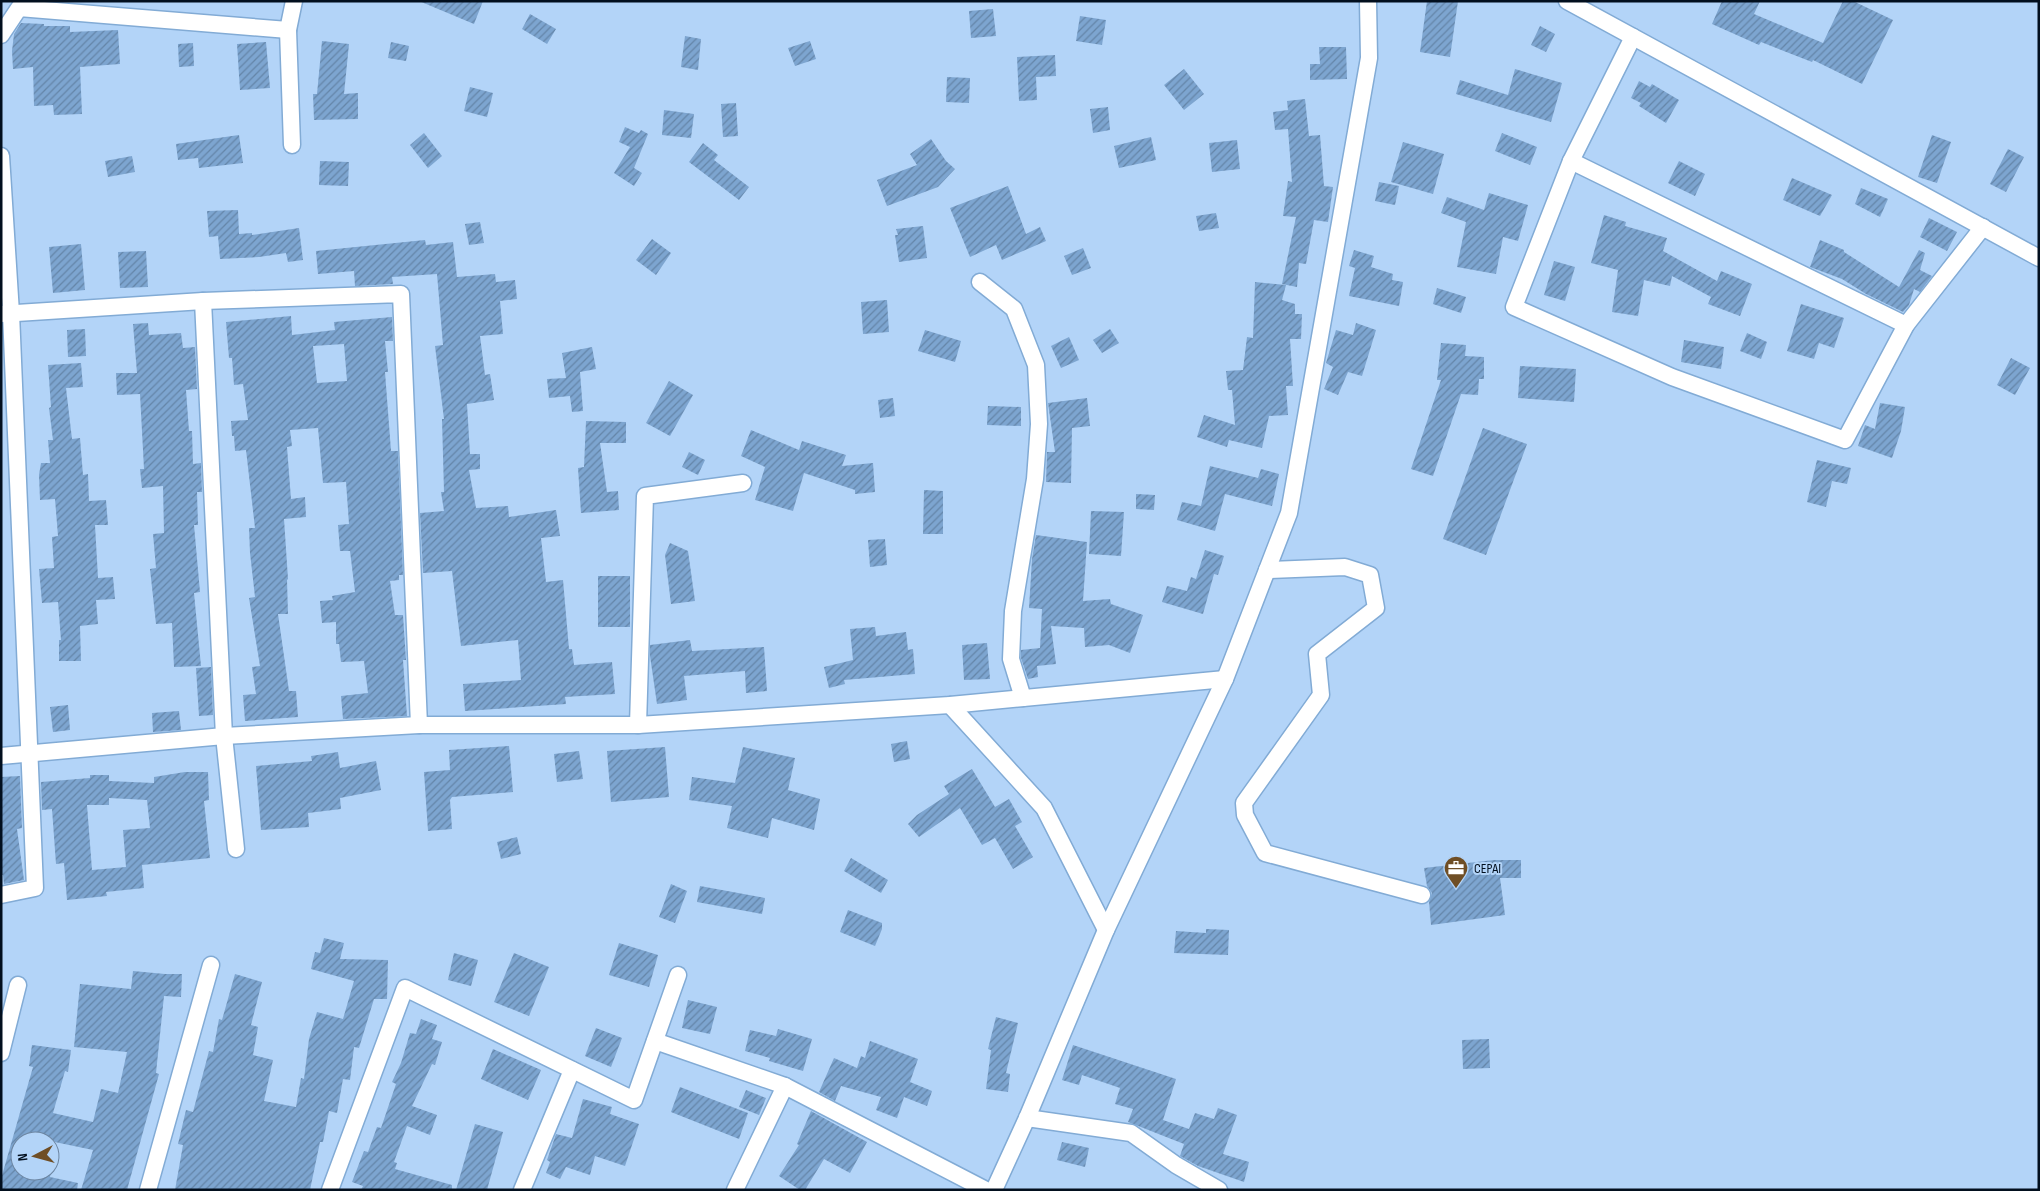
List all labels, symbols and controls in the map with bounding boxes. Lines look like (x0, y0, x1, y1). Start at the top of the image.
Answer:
office icon: CEPAI (1443, 855, 1469, 889)
place label: CEPAI (1474, 860, 1501, 877)
north arrow (10, 1131, 60, 1181)
text: N (14, 1153, 31, 1162)

